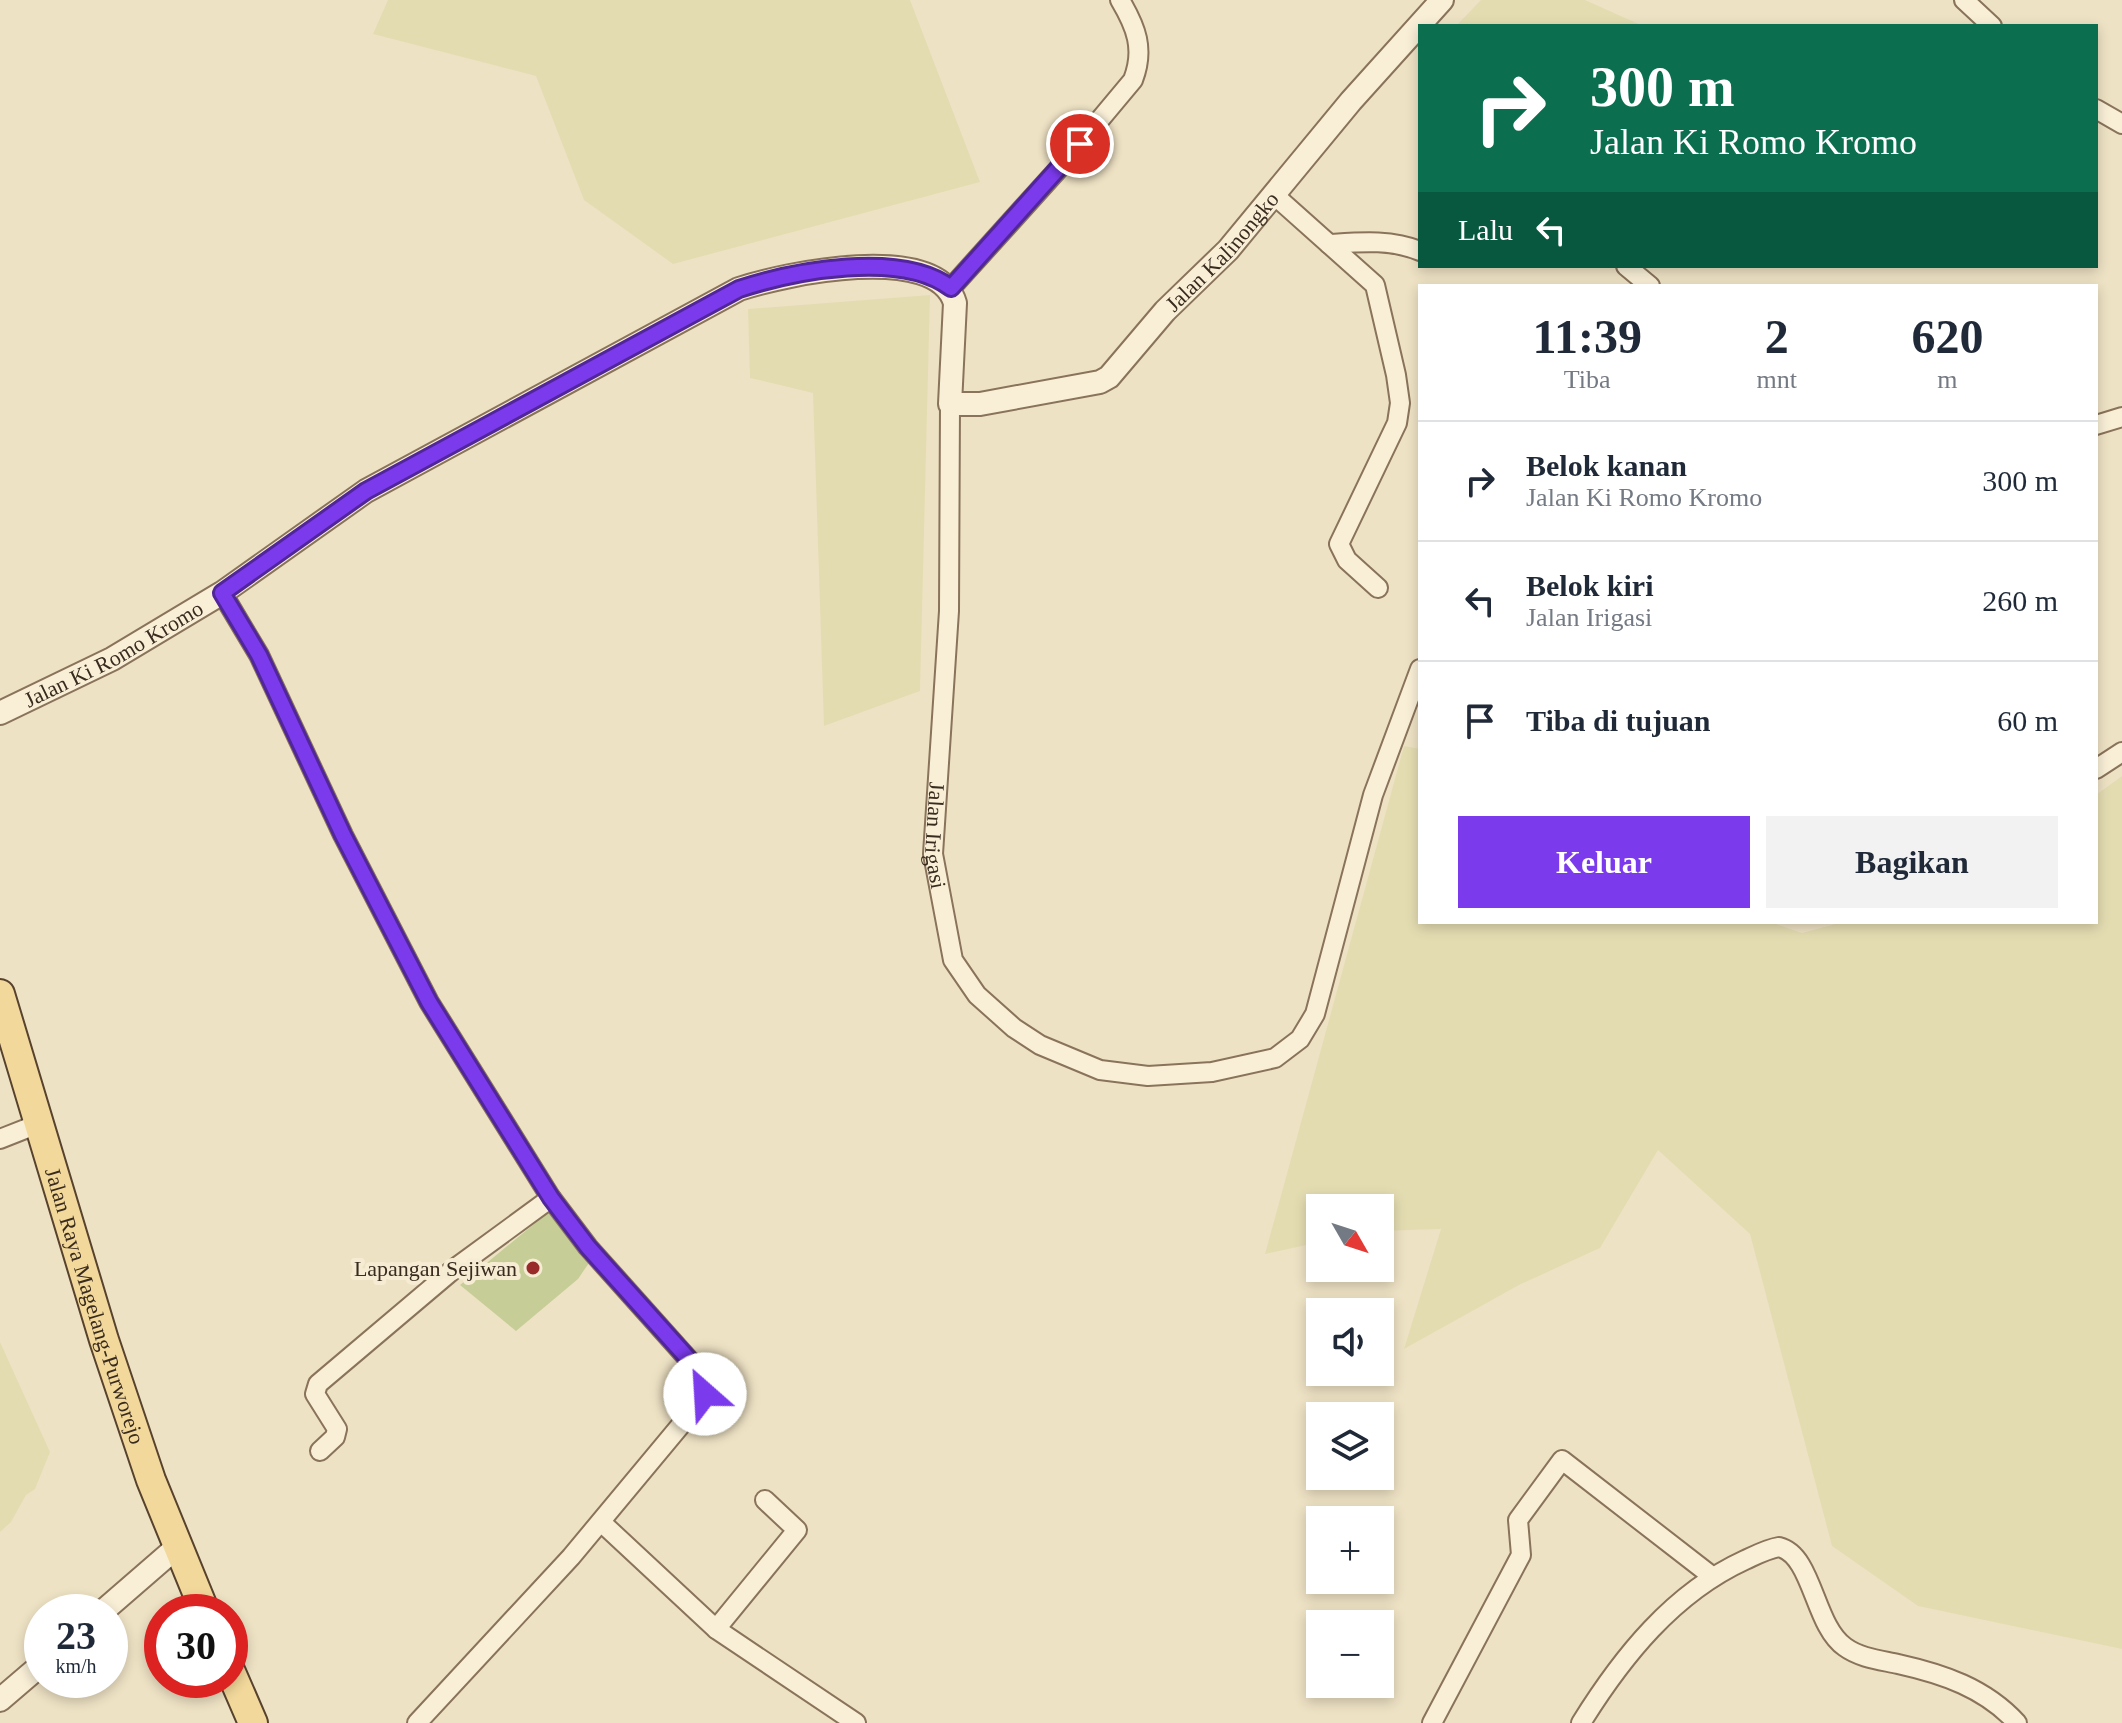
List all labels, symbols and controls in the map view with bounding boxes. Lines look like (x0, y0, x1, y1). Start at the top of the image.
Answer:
icon: right (1458, 56, 1562, 160)
text: 300 m (1590, 56, 1735, 118)
pin (1046, 110, 1114, 178)
icon: arrive (1058, 122, 1102, 166)
text: Jalan Ki Romo Kromo (1590, 122, 1917, 162)
street label: Jalan Kalinongko (1160, 186, 1284, 316)
icon: left (1529, 208, 1573, 252)
text: Lalu (1458, 213, 1513, 246)
text: 11:39 (1533, 310, 1642, 363)
text: 2 (1765, 310, 1789, 363)
text: 620 (1911, 310, 1983, 363)
text: Tiba (1564, 365, 1611, 394)
text: mnt (1756, 365, 1797, 394)
text: m (1937, 365, 1958, 394)
text: Belok kanan (1526, 449, 1687, 482)
icon: right (1458, 459, 1502, 503)
text: 300 m (1982, 464, 2058, 497)
text: Jalan Ki Romo Kromo (1526, 483, 1762, 512)
text: Belok kiri (1526, 569, 1654, 602)
icon: left (1458, 579, 1502, 623)
text: 260 m (1982, 584, 2058, 617)
street label: Jalan Ki Romo Kromo (20, 595, 207, 712)
text: Jalan Irigasi (1526, 603, 1652, 632)
icon: arrive (1458, 699, 1502, 743)
text: Tiba di tujuan (1526, 704, 1711, 737)
text: 60 m (1997, 704, 2058, 737)
street label: Jalan Irigasi (921, 781, 952, 891)
button: Keluar (1458, 816, 1750, 908)
button: Bagikan (1766, 816, 2058, 908)
street label: Jalan Raya Magelang-Purworejo (40, 1164, 151, 1447)
north arrow (1306, 1194, 1394, 1282)
map controls (1306, 1194, 1394, 1698)
place label: Lapangan Sejiwan (354, 1256, 517, 1281)
marker: Lapangan Sejiwan (524, 1259, 542, 1277)
button: sound (1306, 1298, 1394, 1386)
position arrow (663, 1352, 747, 1436)
button: layers (1306, 1402, 1394, 1490)
button: + (1306, 1506, 1394, 1594)
speed limit sign: 30 (144, 1594, 248, 1698)
button: − (1306, 1610, 1394, 1698)
text: 23 (56, 1613, 96, 1658)
text: km/h (55, 1655, 97, 1677)

